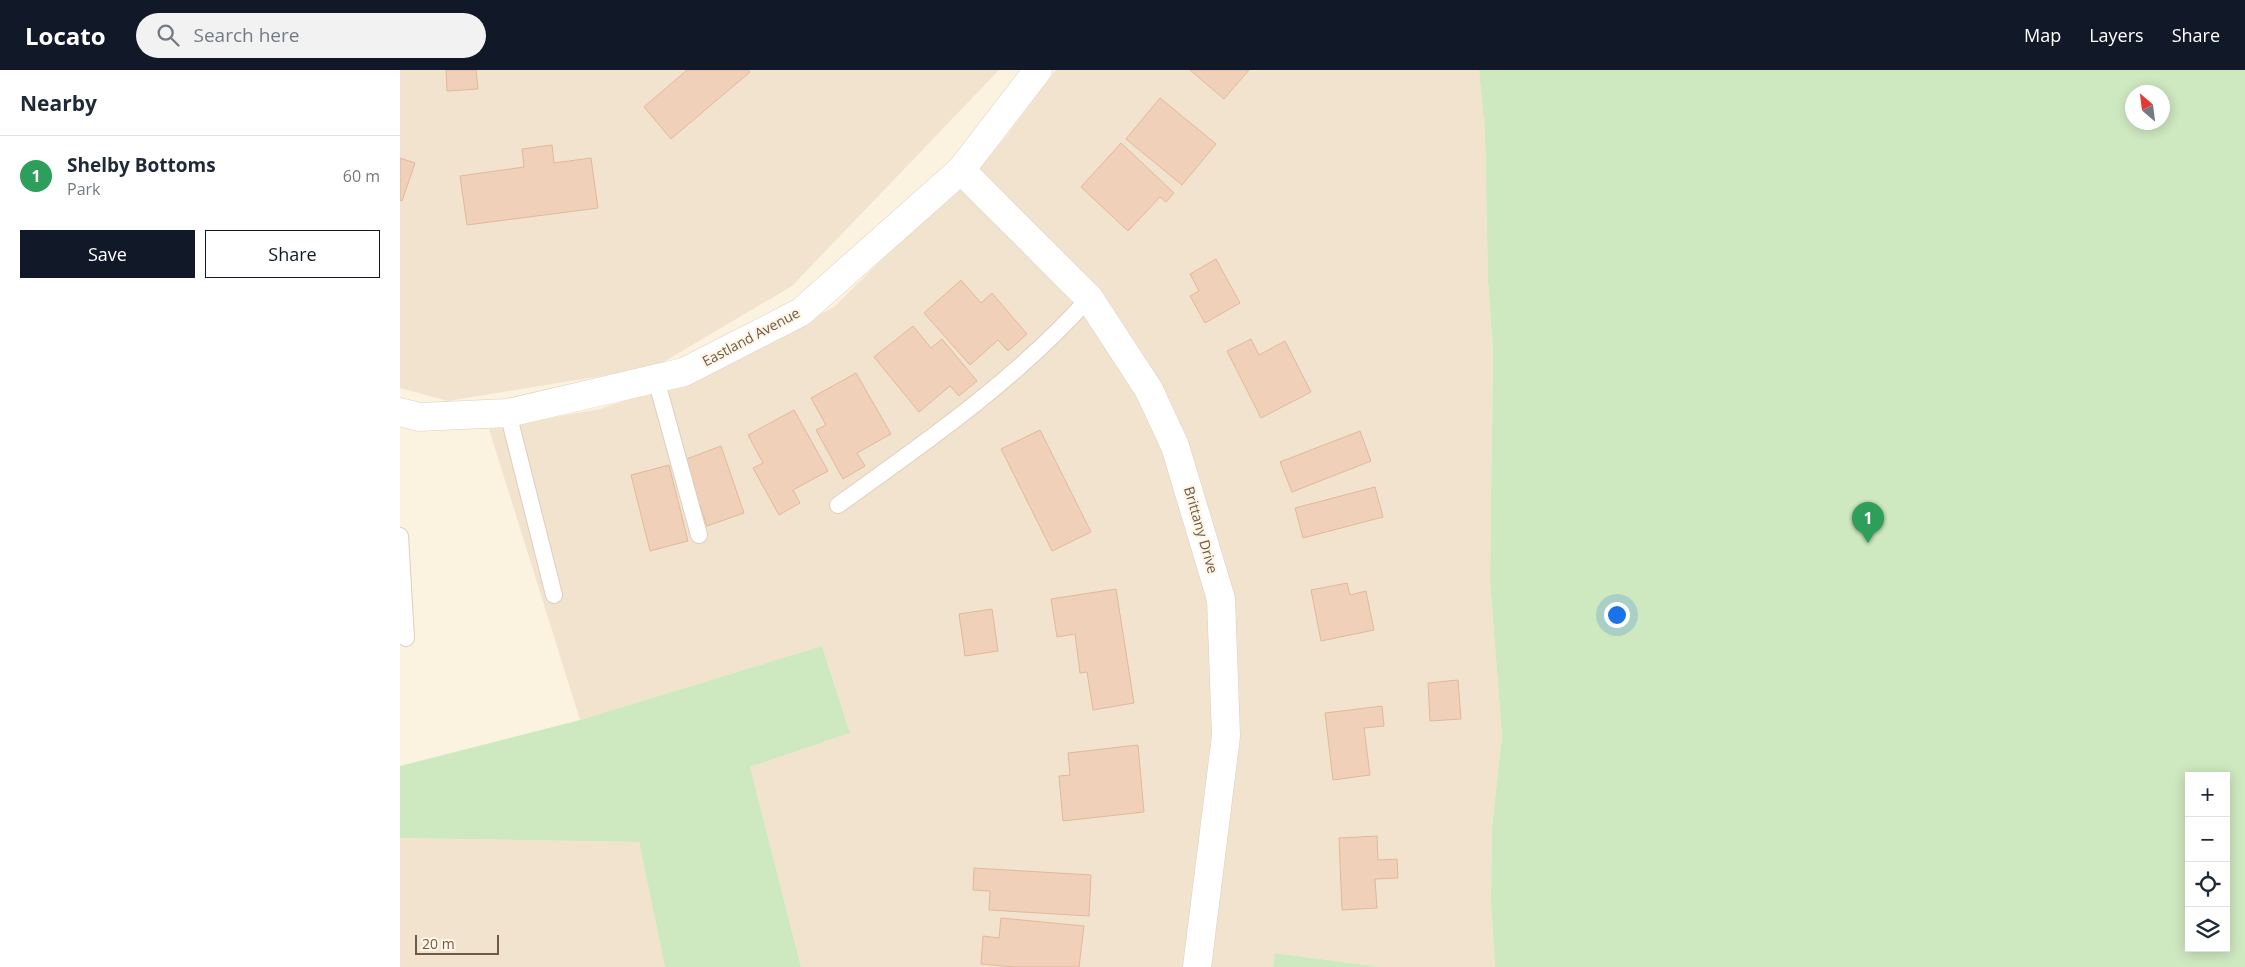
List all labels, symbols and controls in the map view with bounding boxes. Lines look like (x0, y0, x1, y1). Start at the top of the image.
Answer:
search box (136, 13, 486, 58)
text: Locato (25, 19, 106, 52)
icon: search (154, 21, 182, 49)
text: Search here (194, 22, 299, 48)
text: Map (2024, 23, 2061, 47)
text: Layers (2089, 23, 2144, 47)
text: Share (2172, 23, 2220, 47)
north arrow (2125, 85, 2170, 130)
text: Nearby (20, 89, 97, 117)
text: Shelby Bottoms (67, 152, 216, 178)
text: 1 (31, 165, 41, 187)
text: 60 m (343, 165, 380, 187)
text: Park (67, 178, 100, 200)
button: Save (20, 230, 195, 278)
button: Share (205, 230, 380, 278)
street label: Eastland Avenue (699, 303, 803, 370)
street label: Brittany Drive (1180, 484, 1223, 576)
pin: 1 (1852, 502, 1884, 543)
your location (1604, 602, 1630, 628)
map controls (2185, 772, 2230, 952)
button: + (2185, 772, 2230, 817)
button: − (2185, 817, 2230, 862)
button: locate (2185, 862, 2230, 907)
button: layers (2185, 907, 2230, 952)
scale bar (415, 932, 499, 955)
text: 20 m (422, 934, 455, 953)

